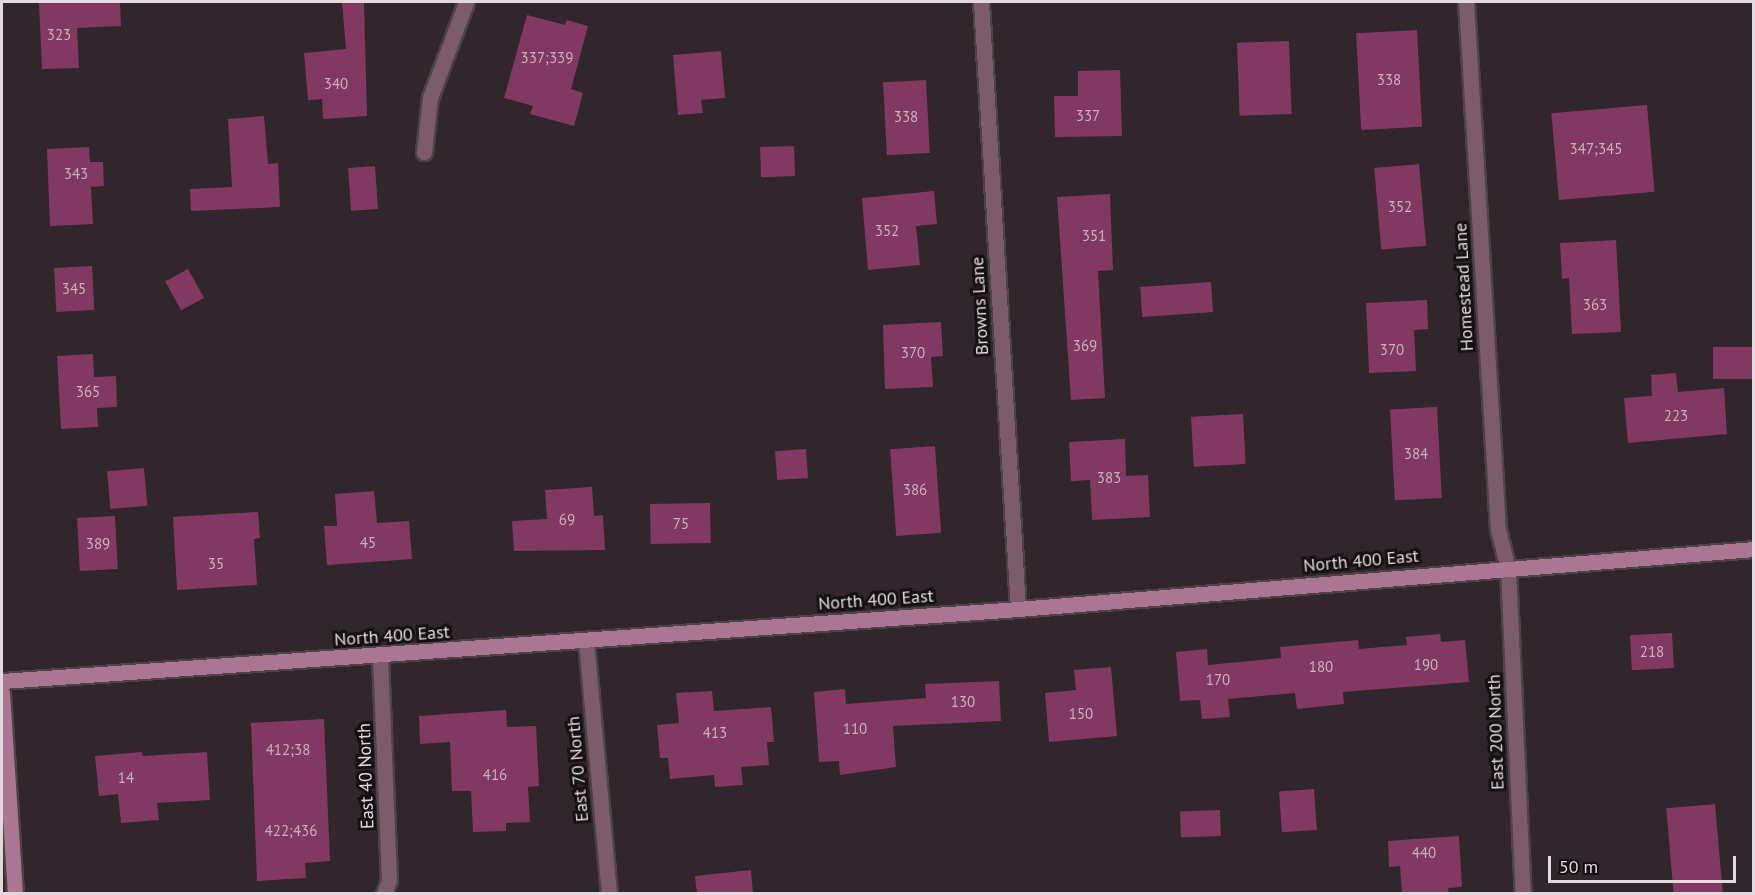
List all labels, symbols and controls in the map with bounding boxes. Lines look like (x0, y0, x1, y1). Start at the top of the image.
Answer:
house number: 323 (47, 26, 71, 44)
house number: 337;339 (521, 49, 573, 67)
house number: 338 (1377, 71, 1401, 89)
house number: 340 (324, 75, 348, 93)
house number: 337 (1076, 107, 1100, 125)
house number: 338 (894, 108, 918, 126)
house number: 347;345 (1570, 140, 1622, 158)
house number: 343 (64, 165, 88, 183)
house number: 352 (1388, 198, 1412, 216)
house number: 352 (875, 222, 899, 240)
street label: Homestead Lane (1450, 222, 1478, 352)
house number: 351 (1082, 227, 1106, 245)
street label: Browns Lane (967, 256, 993, 356)
house number: 345 (62, 280, 86, 298)
house number: 363 (1583, 296, 1607, 314)
house number: 369 (1073, 337, 1097, 355)
house number: 370 (1380, 341, 1404, 359)
house number: 370 (901, 344, 925, 362)
house number: 365 (76, 383, 100, 401)
house number: 223 (1664, 407, 1688, 425)
house number: 384 (1404, 445, 1428, 463)
house number: 383 (1097, 469, 1121, 487)
house number: 386 (903, 481, 927, 499)
house number: 69 (559, 511, 575, 529)
house number: 75 (673, 515, 689, 533)
house number: 45 (360, 534, 376, 552)
house number: 389 (86, 535, 110, 553)
street label: North 400 East (1302, 545, 1420, 577)
house number: 35 (208, 555, 224, 573)
street label: North 400 East (818, 585, 934, 615)
street label: North 400 East (334, 621, 450, 651)
house number: 218 (1640, 643, 1664, 661)
house number: 190 (1414, 656, 1438, 674)
house number: 180 (1309, 658, 1333, 676)
house number: 170 (1206, 671, 1230, 689)
street label: East 200 North (1483, 674, 1509, 790)
house number: 130 (951, 693, 975, 711)
house number: 150 (1069, 705, 1093, 723)
street label: East 70 North (563, 715, 593, 823)
house number: 110 (843, 720, 867, 738)
street label: East 40 North (353, 723, 379, 829)
house number: 413 (703, 724, 727, 742)
house number: 412;38 (266, 741, 310, 759)
house number: 416 (483, 766, 507, 784)
house number: 14 (118, 769, 134, 787)
house number: 422;436 (265, 822, 317, 840)
house number: 440 (1412, 844, 1436, 862)
scale bar (1551, 844, 1738, 882)
text: 50 m (1559, 855, 1598, 878)

